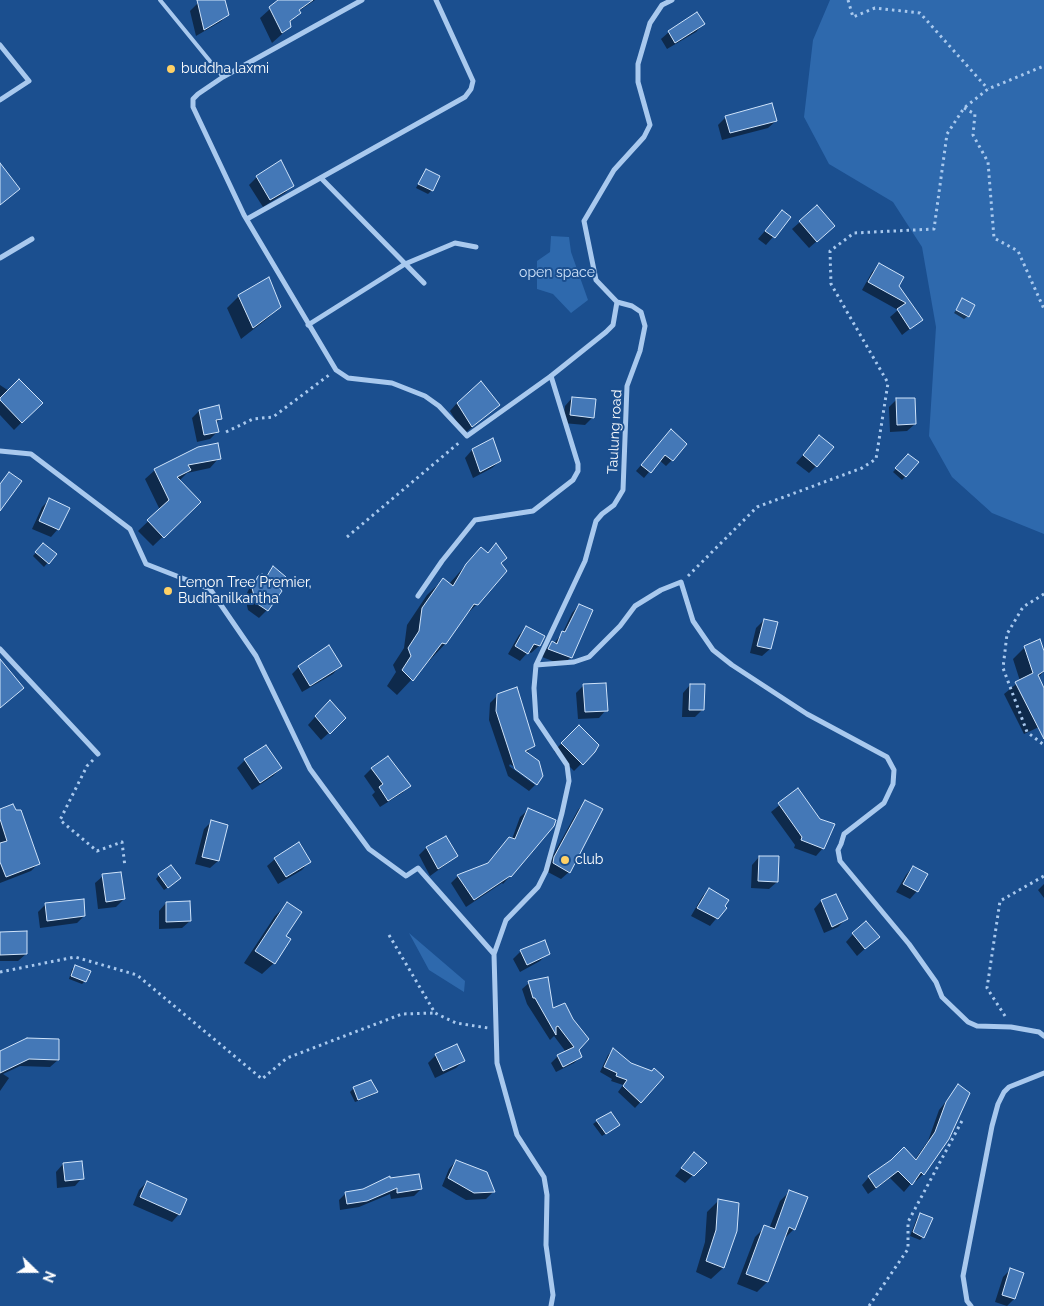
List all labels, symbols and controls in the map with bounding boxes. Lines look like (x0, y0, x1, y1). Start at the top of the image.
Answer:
place label: buddha laxmi (181, 61, 269, 77)
marker: buddha laxmi (165, 63, 177, 75)
park label: open space (519, 265, 595, 281)
street label: Taulung road (604, 389, 626, 475)
place label: Lemon Tree Premier, Budhanilkantha (178, 575, 312, 608)
marker: Lemon Tree Premier, Budhanilkantha (162, 585, 174, 597)
place label: club (575, 852, 603, 868)
marker: club (559, 854, 571, 866)
north arrow (10, 1246, 60, 1296)
text: N (39, 1269, 58, 1285)

